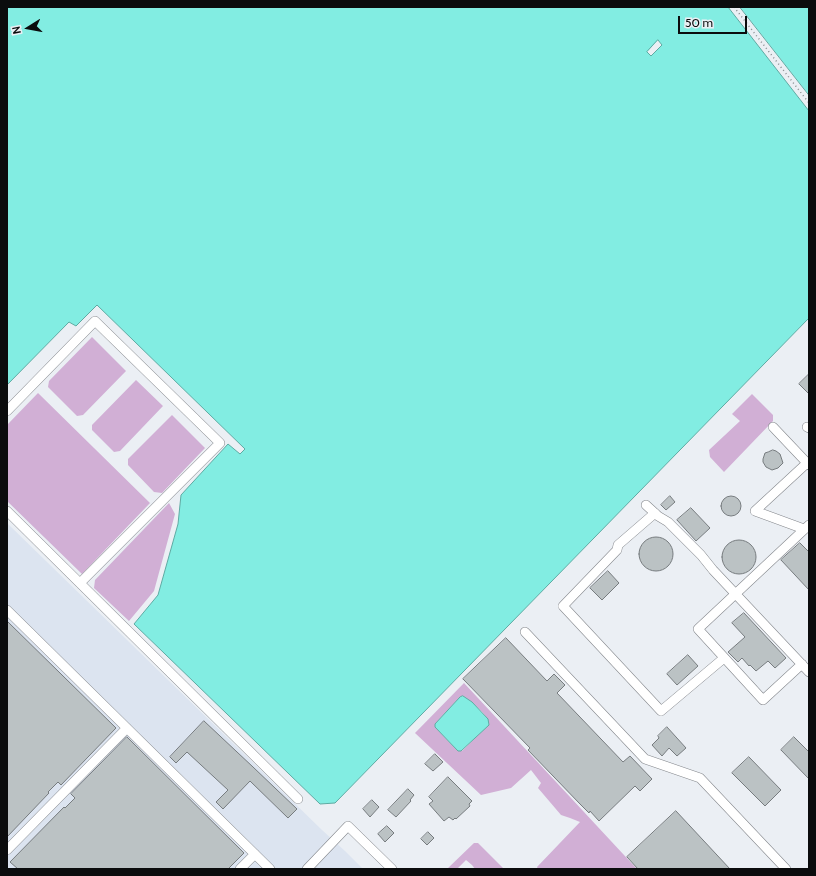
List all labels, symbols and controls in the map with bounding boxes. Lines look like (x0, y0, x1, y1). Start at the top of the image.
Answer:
north arrow (8, 8, 48, 48)
scale bar (680, 8, 749, 34)
text: 50 m (685, 15, 713, 30)
text: N (9, 25, 24, 35)

